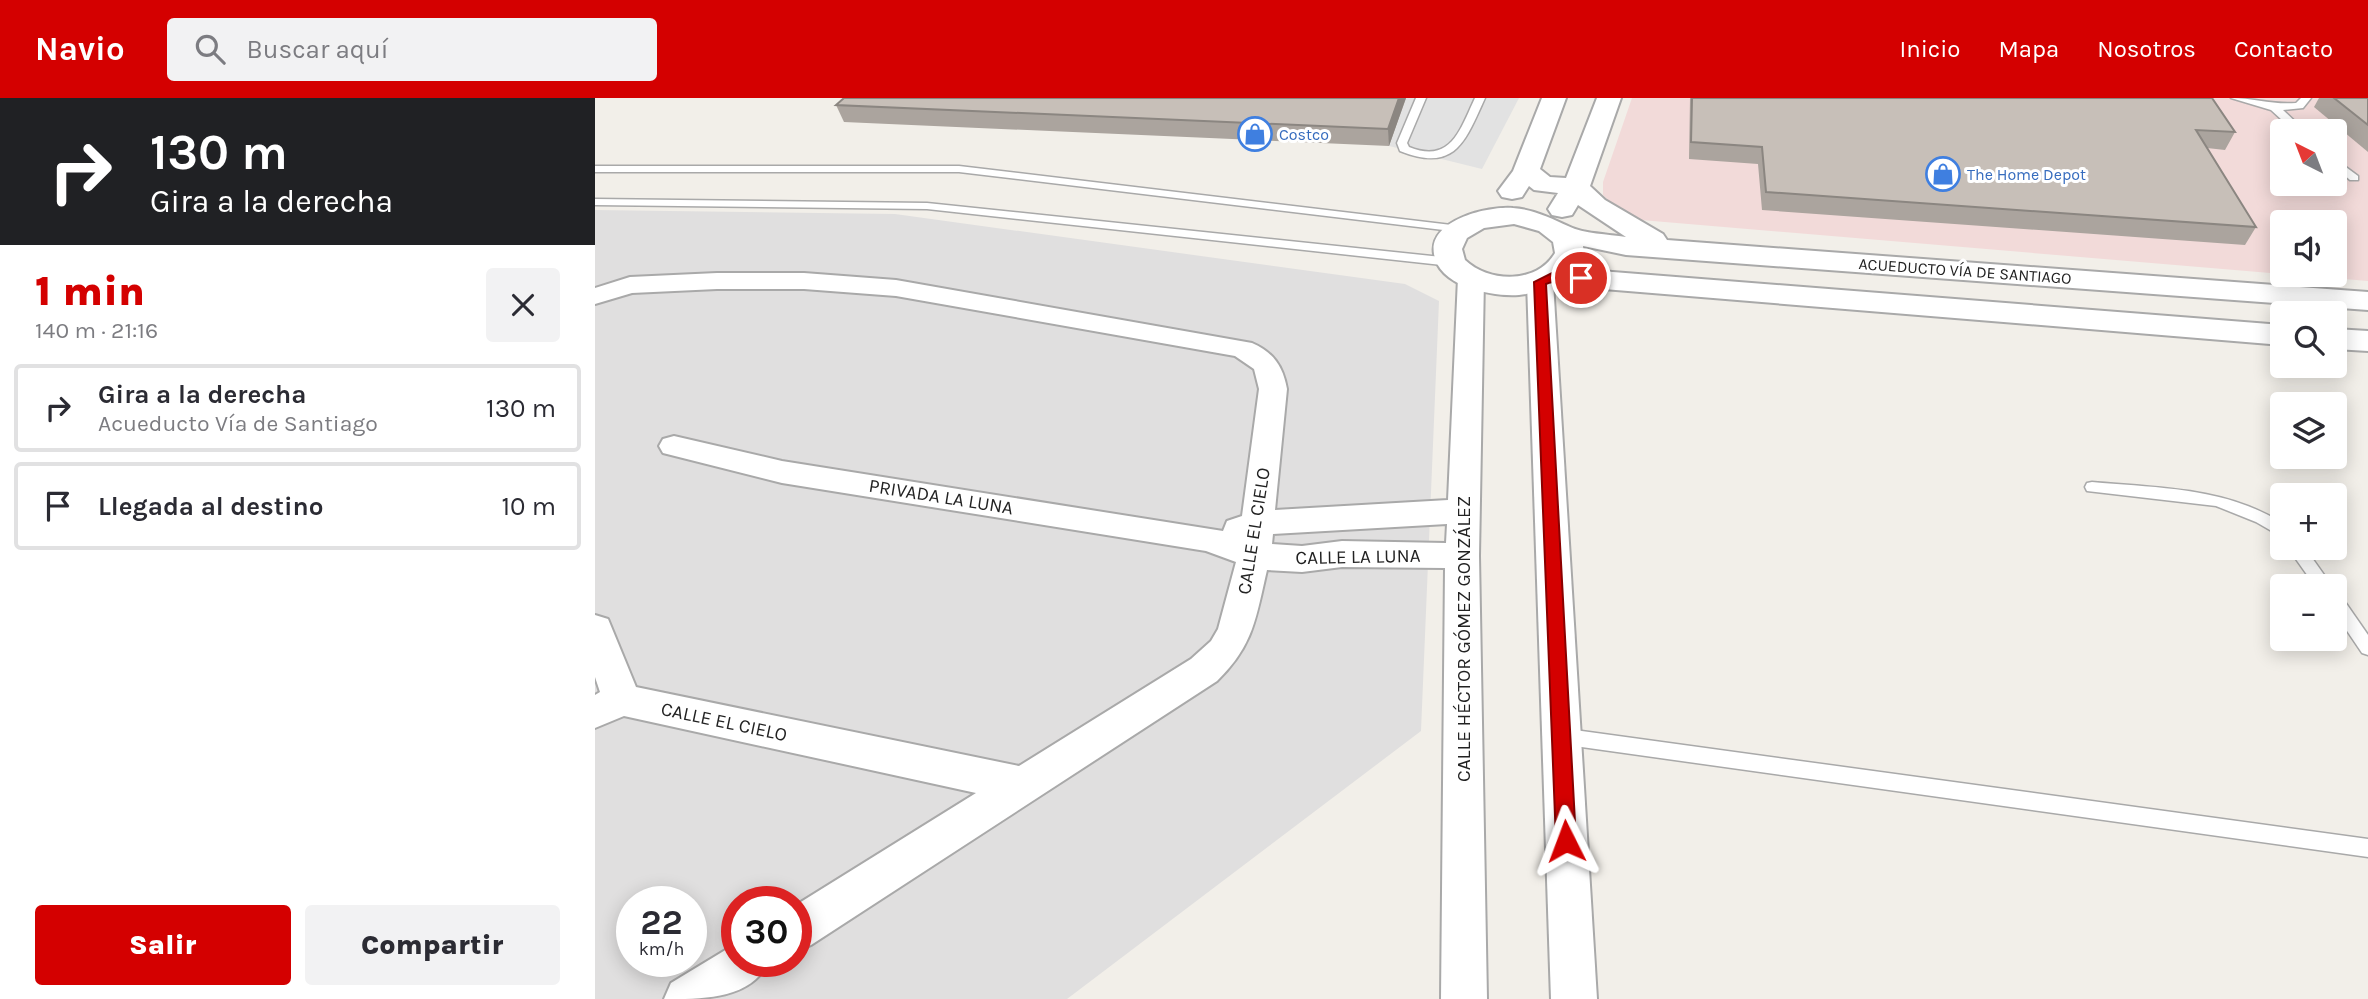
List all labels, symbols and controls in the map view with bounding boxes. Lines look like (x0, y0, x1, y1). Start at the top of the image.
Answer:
search box (167, 18, 657, 81)
text: Navio (35, 30, 125, 68)
icon: search (191, 30, 229, 68)
text: Buscar aquí (247, 34, 388, 65)
text: Inicio (1899, 35, 1960, 63)
text: Mapa (1998, 35, 2059, 63)
text: Nosotros (2097, 35, 2196, 63)
text: Contacto (2234, 35, 2333, 63)
shop icon: Costco (1236, 115, 1274, 153)
north arrow (2270, 119, 2347, 196)
map controls (2270, 119, 2347, 651)
text: 130 m (150, 124, 288, 181)
place label: Costco (1279, 125, 1329, 144)
icon: right (35, 126, 126, 217)
shop icon: The Home Depot (1924, 155, 1962, 193)
place label: The Home Depot (1967, 165, 2086, 184)
text: Gira a la derecha (150, 183, 393, 220)
button: sound (2270, 210, 2347, 287)
pin (1551, 248, 1611, 308)
street label: ACUEDUCTO VÍA DE SANTIAGO (1858, 254, 2072, 288)
icon: arrive (1562, 259, 1600, 297)
text: 1 min (35, 266, 145, 316)
button: close (486, 268, 560, 342)
button: search (2270, 301, 2347, 378)
text: 140 m · 21:16 (35, 317, 158, 344)
text: Gira a la derecha (98, 379, 307, 410)
icon: right (39, 389, 77, 427)
button: layers (2270, 392, 2347, 469)
text: 130 m (486, 393, 556, 424)
text: Acueducto Vía de Santiago (98, 410, 378, 437)
street label: CALLE EL CIELO (1233, 466, 1275, 596)
street label: PRIVADA LA LUNA (867, 475, 1015, 519)
button: + (2270, 483, 2347, 560)
icon: arrive (39, 487, 77, 525)
text: Llegada al destino (98, 491, 324, 522)
text: 10 m (501, 491, 556, 522)
street label: CALLE HÉCTOR GÓMEZ GONZÁLEZ (1452, 496, 1475, 782)
street label: CALLE LA LUNA (1295, 545, 1421, 569)
button: − (2270, 574, 2347, 651)
street label: CALLE EL CIELO (659, 698, 789, 746)
position arrow (1529, 804, 1603, 878)
speed limit sign: 30 (721, 886, 812, 977)
text: 22 (640, 902, 683, 943)
button: Salir (35, 905, 291, 985)
button: Compartir (305, 905, 560, 985)
text: km/h (639, 938, 684, 960)

